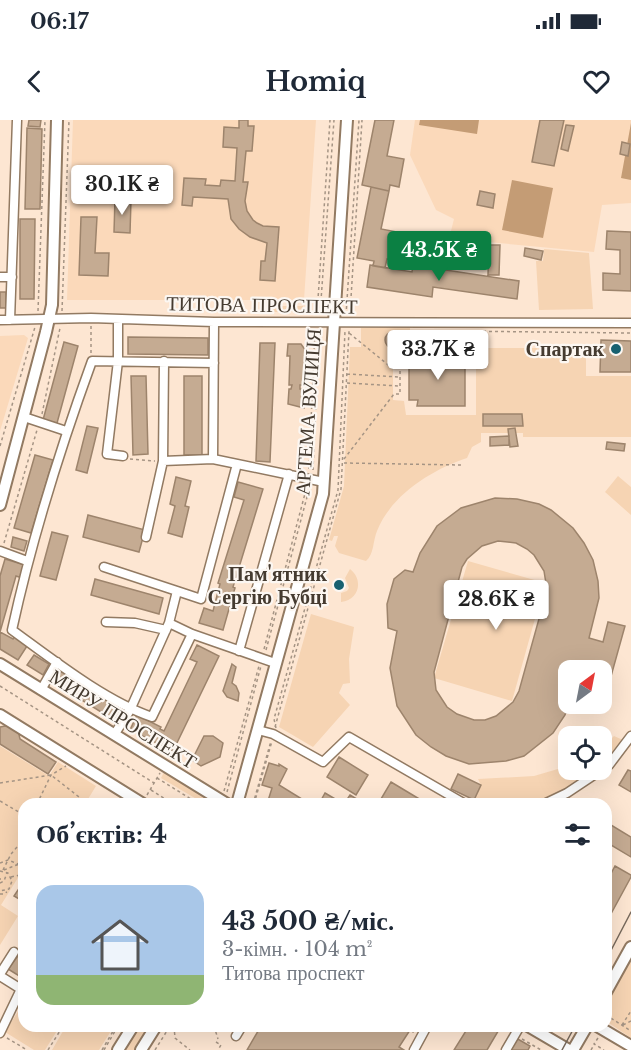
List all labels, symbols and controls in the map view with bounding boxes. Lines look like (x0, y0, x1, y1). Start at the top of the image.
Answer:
text: 06:17 (30, 8, 89, 35)
icon: back (18, 65, 51, 98)
text: Homiq (265, 65, 366, 98)
icon: heart (580, 65, 613, 98)
pin: 30.1K ₴ (67, 165, 177, 216)
text: 30.1K ₴ (85, 172, 159, 196)
pin: 43.5K ₴ (384, 231, 494, 282)
text: 43.5K ₴ (401, 238, 477, 262)
street label: ТИТОВА ПРОСПЕКТ (166, 291, 358, 319)
street label: АРТЕМА ВУЛИЦЯ (290, 328, 326, 496)
pin: 33.7K ₴ (383, 330, 493, 381)
text: 33.7K ₴ (401, 337, 475, 361)
place label: Спартак (526, 337, 604, 361)
marker: Спартак (609, 342, 623, 356)
place label: Пам'ятник Сергію Бубці (208, 562, 327, 609)
marker: Пам'ятник Сергію Бубці (332, 578, 346, 592)
pin: 28.6K ₴ (441, 580, 551, 631)
text: 28.6K ₴ (458, 587, 534, 611)
north arrow (558, 660, 612, 714)
map controls (558, 660, 612, 780)
street label: МИРУ ПРОСПЕКТ (45, 664, 201, 774)
button: locate (558, 726, 612, 780)
text: Об’єктів: 4 (36, 818, 167, 850)
icon: filters (561, 818, 594, 851)
text: 43 500 ₴/міс. (222, 905, 394, 937)
icon: home (84, 909, 156, 981)
text: 3-кімн. · 104 m² (222, 937, 373, 961)
text: Титова проспект (222, 961, 365, 985)

